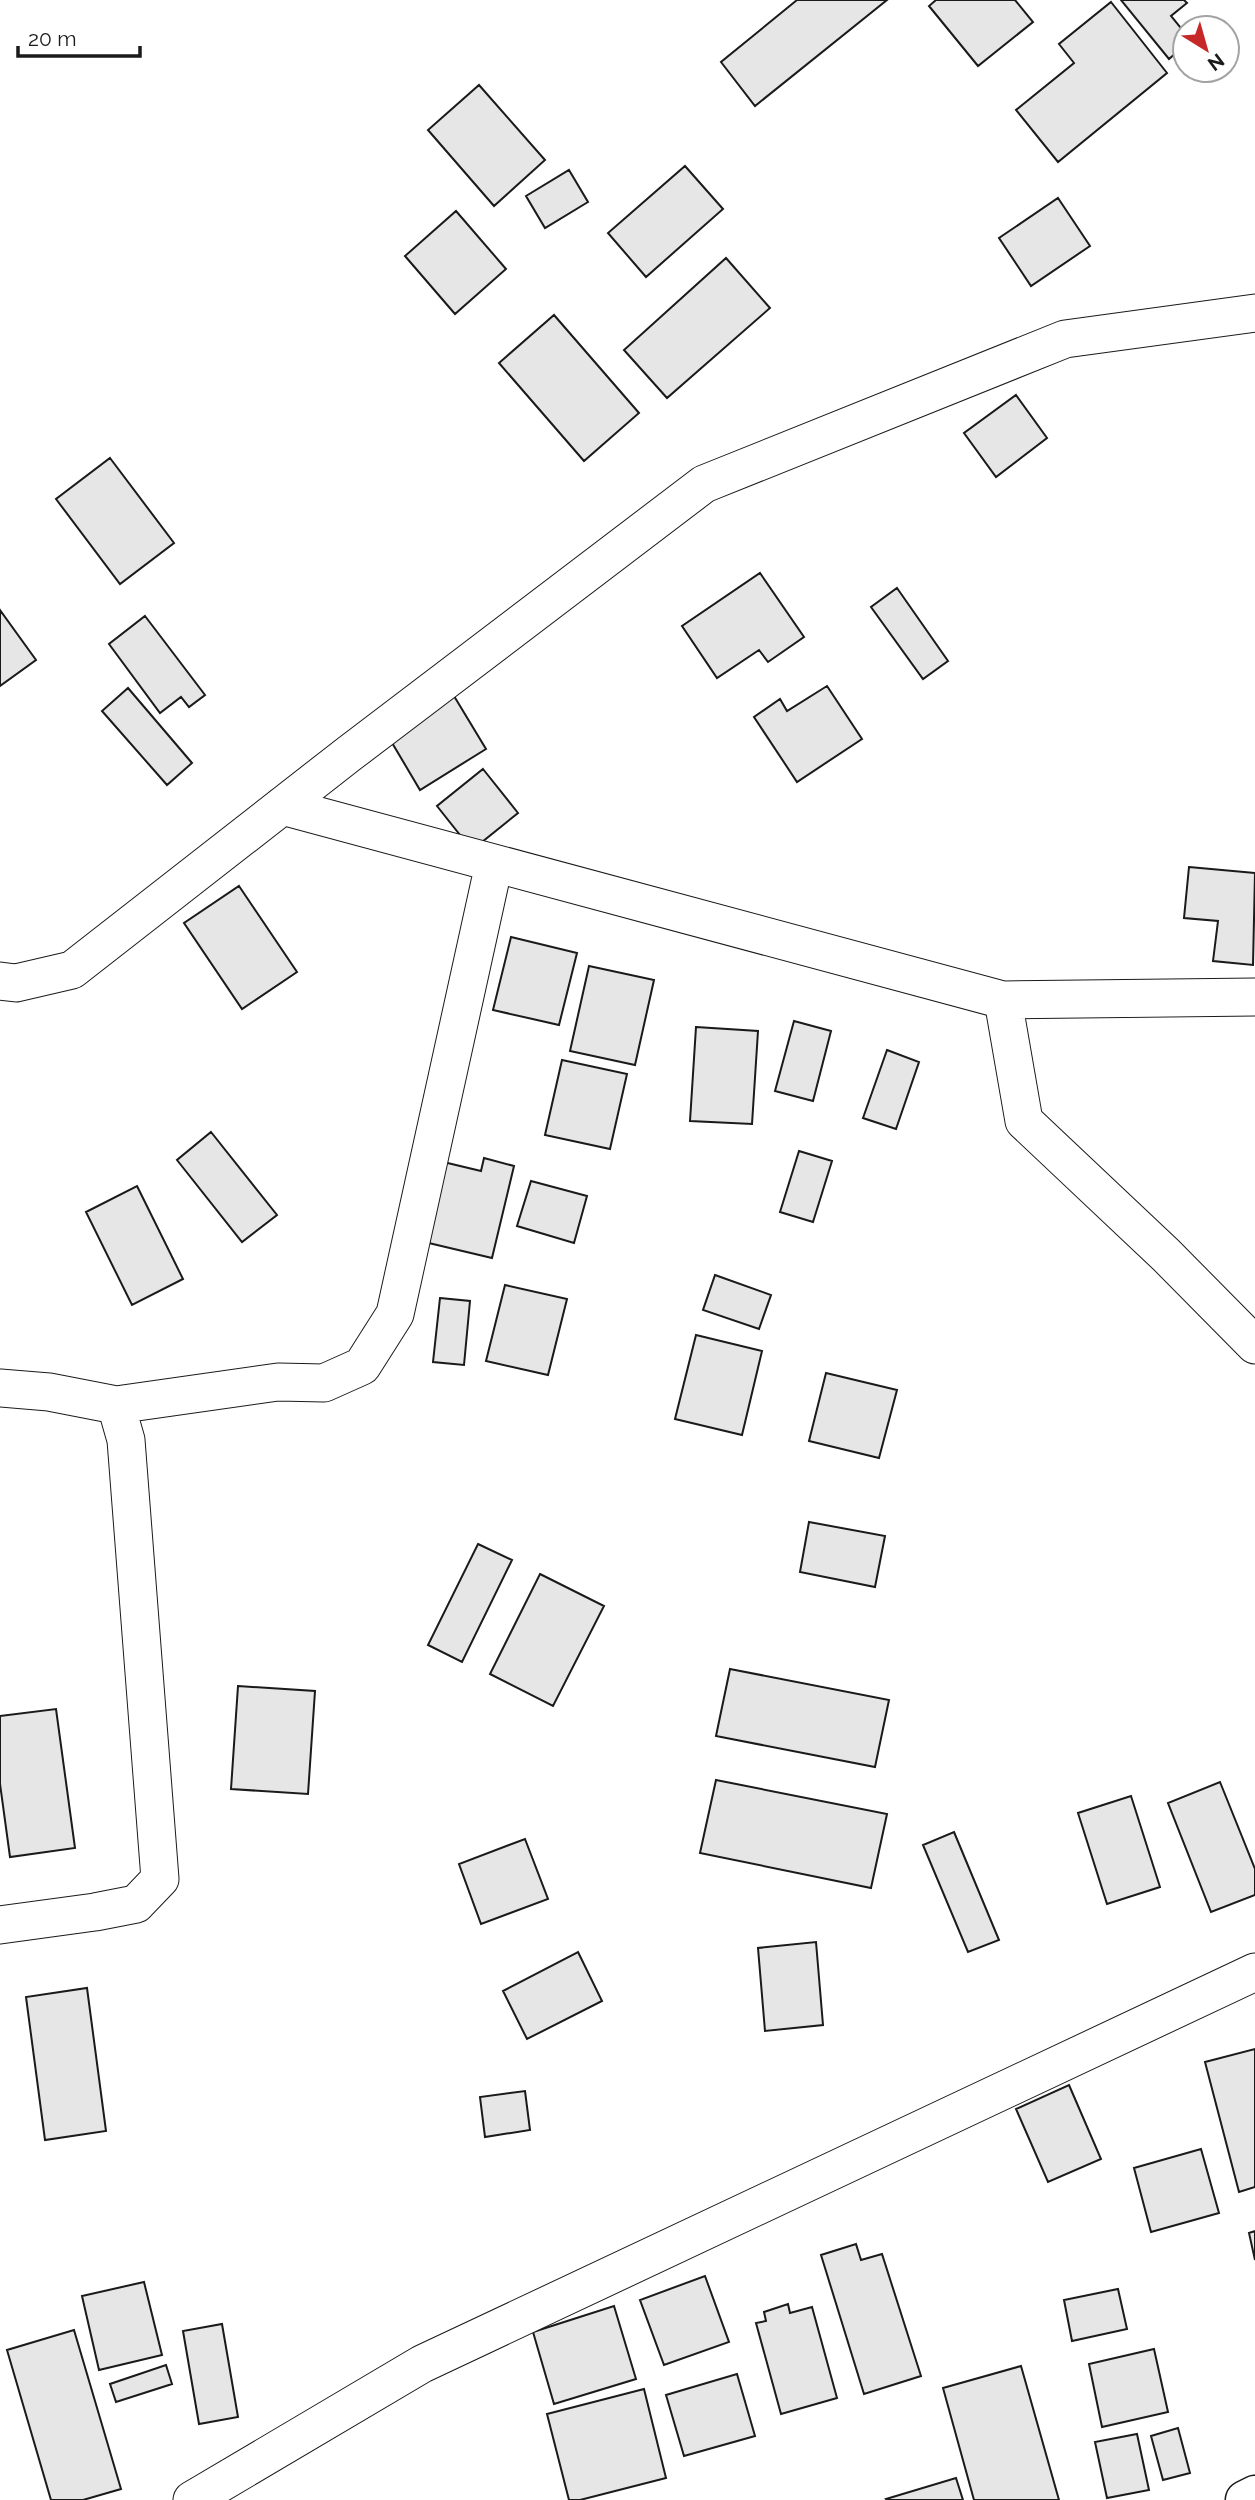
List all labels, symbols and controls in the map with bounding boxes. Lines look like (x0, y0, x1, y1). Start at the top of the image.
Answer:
scale bar (18, 14, 140, 58)
north arrow (1171, 14, 1241, 84)
text: 20 m (28, 26, 76, 51)
text: N (1204, 49, 1229, 76)

